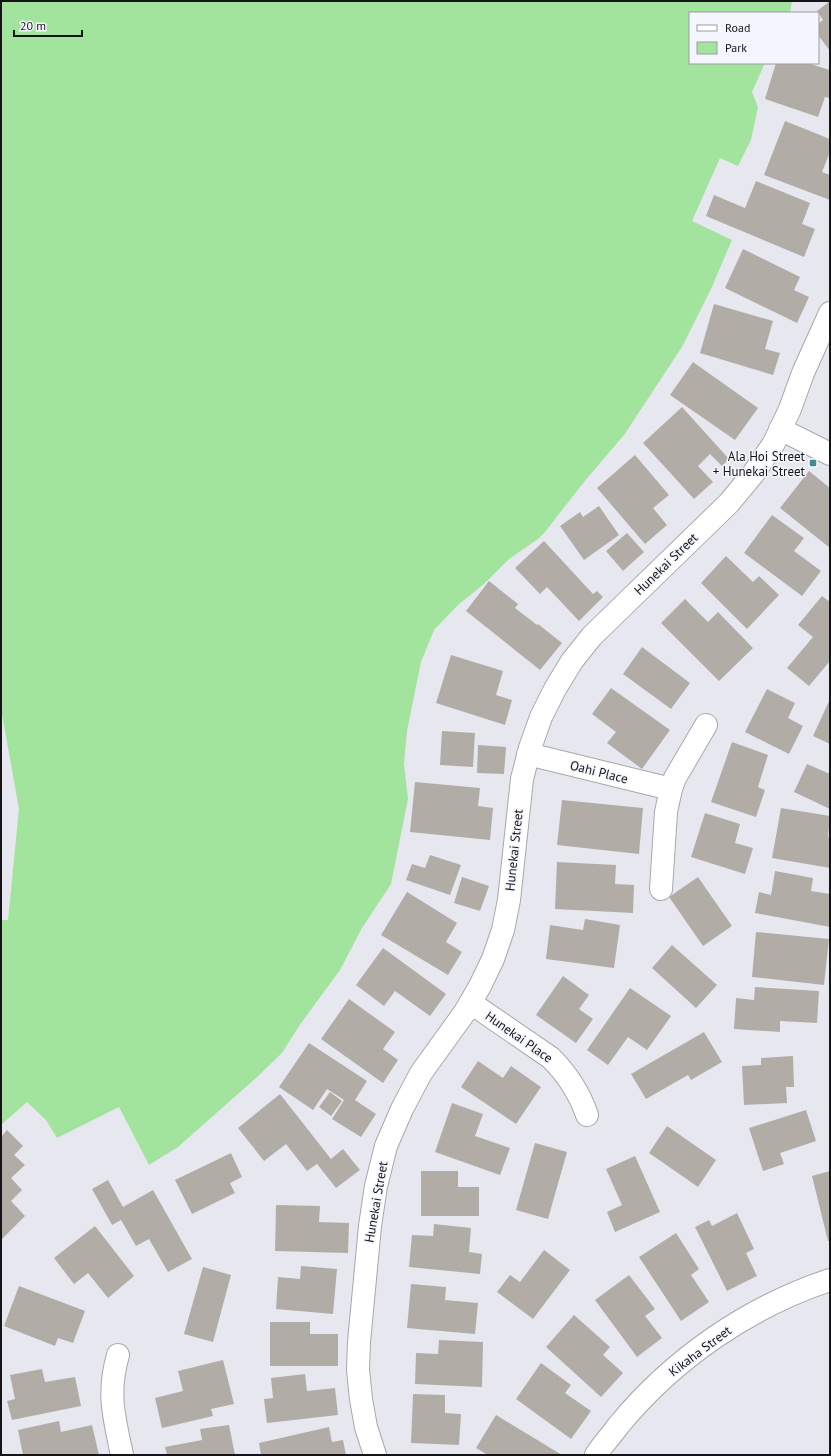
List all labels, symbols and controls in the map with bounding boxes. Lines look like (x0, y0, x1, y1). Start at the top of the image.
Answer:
scale bar (14, 12, 82, 38)
legend (689, 12, 819, 64)
text: 20 m (20, 18, 46, 33)
text: Road (725, 20, 750, 35)
text: Park (725, 40, 747, 55)
place label: Ala Hoi Street + Hunekai Street (713, 448, 806, 480)
marker: Ala Hoi Street + Hunekai Street (808, 458, 818, 468)
street label: Hunekai Street (630, 529, 702, 599)
street label: Oahi Place (568, 757, 630, 787)
street label: Hunekai Street (501, 808, 527, 892)
street label: Hunekai Place (482, 1007, 556, 1067)
street label: Hunekai Street (360, 1159, 392, 1244)
street label: Kikaha Street (665, 1321, 735, 1380)

